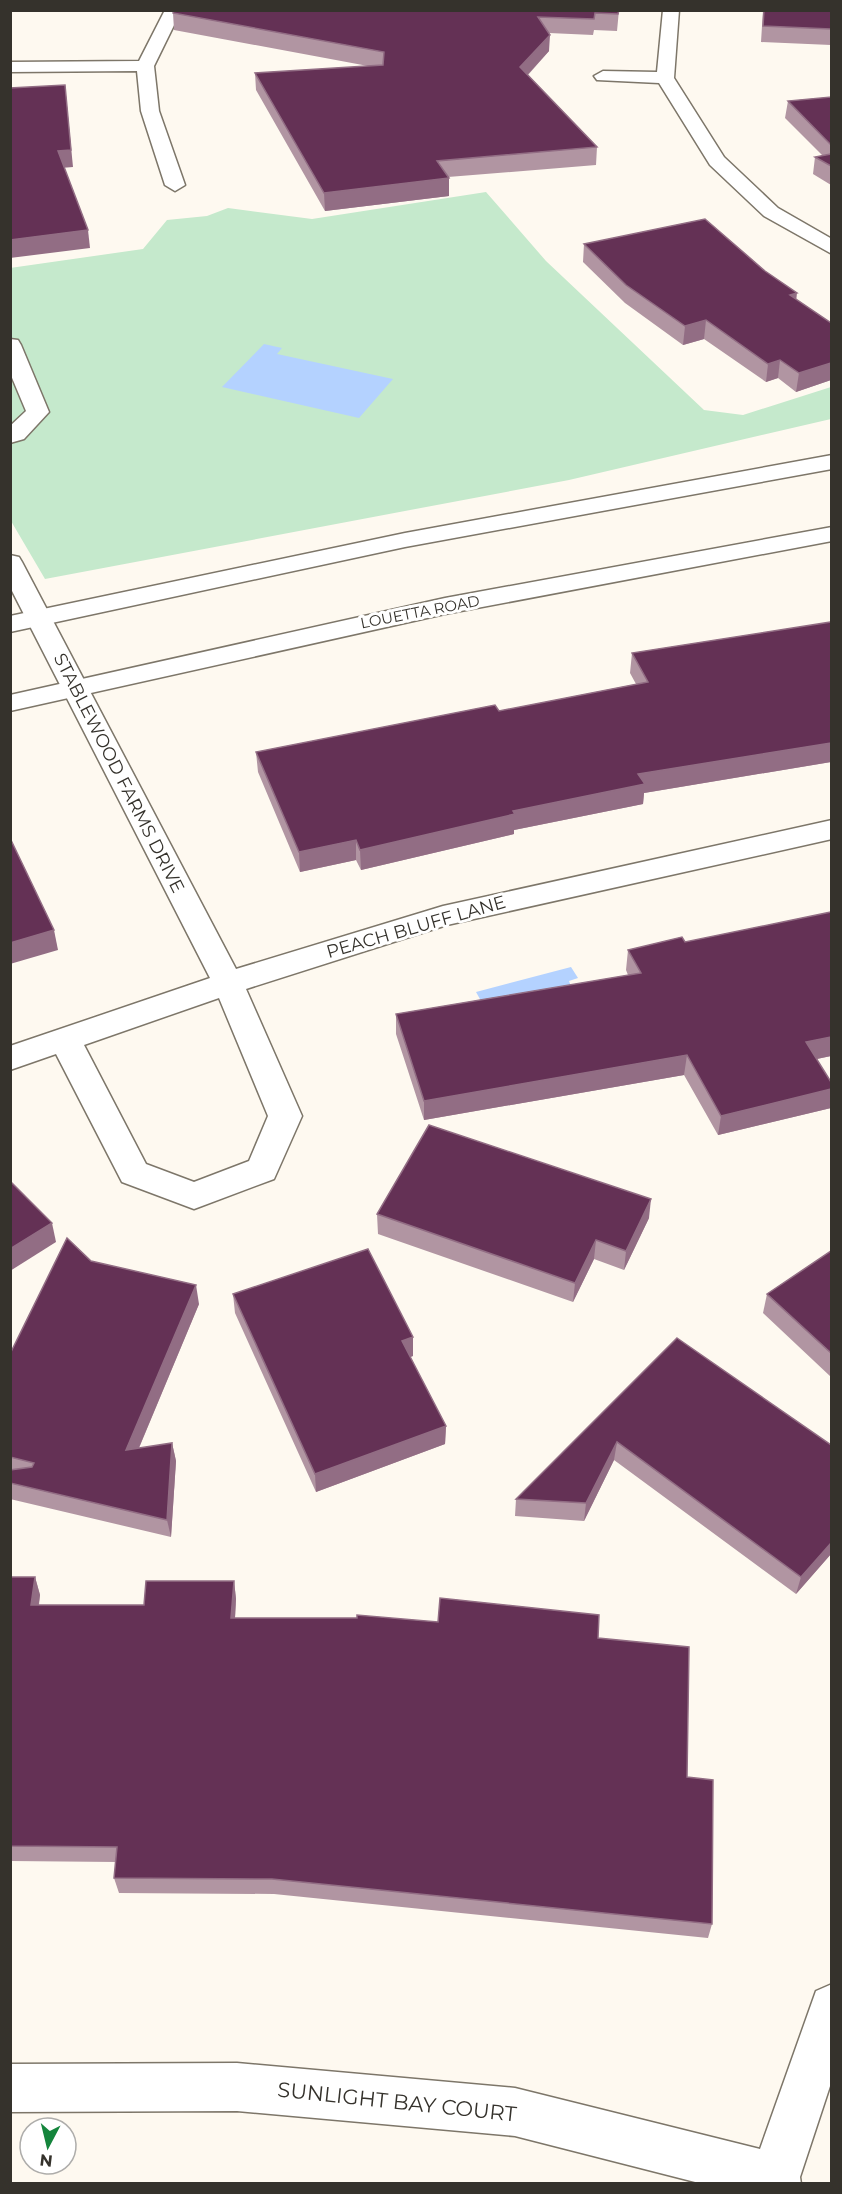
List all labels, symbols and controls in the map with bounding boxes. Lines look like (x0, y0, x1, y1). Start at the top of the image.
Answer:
street label: LOUETTA ROAD (359, 591, 481, 632)
street label: STABLEWOOD FARMS DRIVE (49, 649, 189, 897)
street label: PEACH BLUFF LANE (324, 891, 508, 963)
street label: SUNLIGHT BAY COURT (276, 2077, 518, 2126)
north arrow (18, 2116, 78, 2176)
text: N (39, 2150, 54, 2171)

